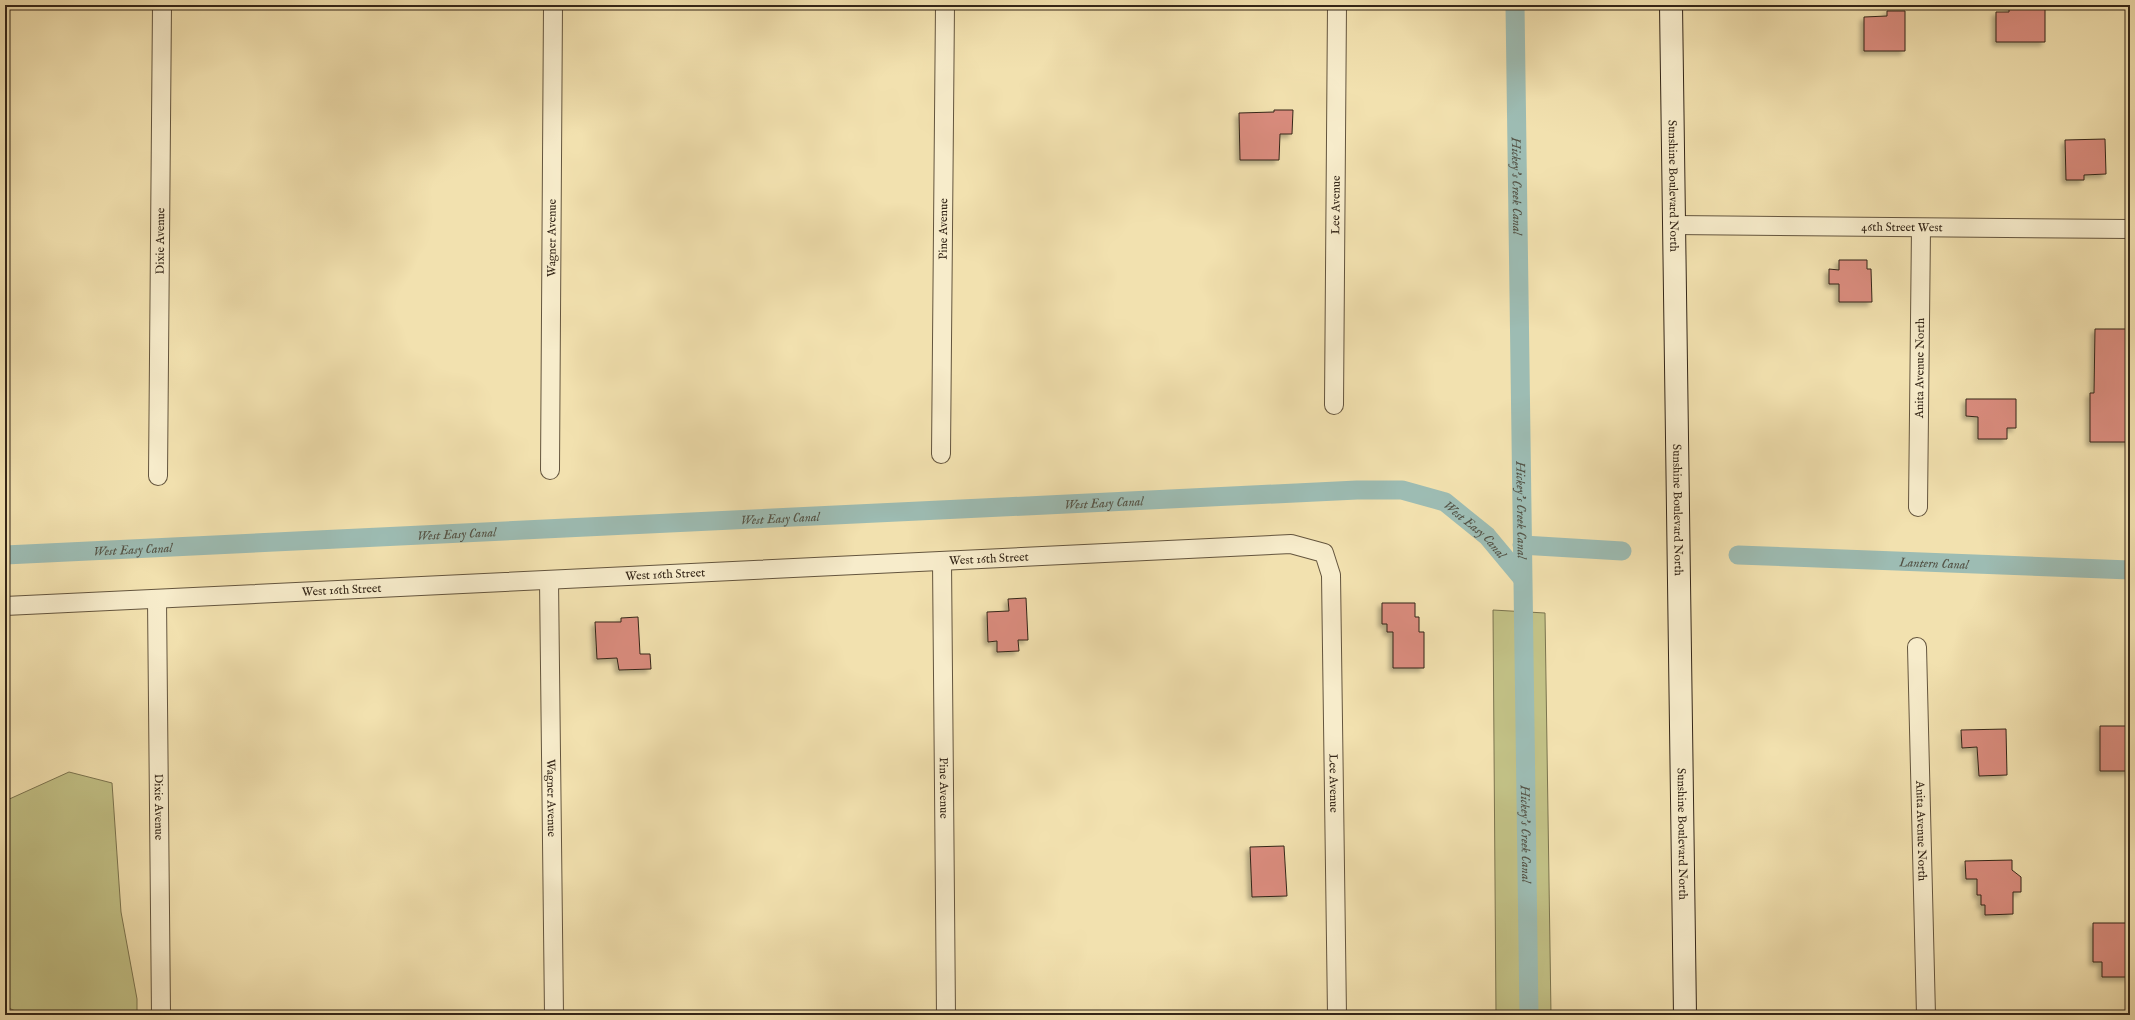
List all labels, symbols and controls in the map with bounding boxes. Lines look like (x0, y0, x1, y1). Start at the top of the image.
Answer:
street label: Sunshine Boulevard North (1665, 120, 1681, 253)
water label: Hickey's Creek Canal (1507, 136, 1525, 236)
street label: Lee Avenue (1328, 175, 1344, 235)
street label: Wagner Avenue (544, 198, 560, 277)
street label: Pine Avenue (936, 198, 951, 260)
street label: Dixie Avenue (153, 207, 168, 274)
street label: 46th Street West (1861, 220, 1943, 235)
street label: Anita Avenue North (1912, 317, 1928, 419)
street label: Sunshine Boulevard North (1669, 444, 1686, 577)
water label: Hickey's Creek Canal (1511, 460, 1530, 560)
water label: West Easy Canal (1064, 493, 1145, 514)
water label: West Easy Canal (1440, 497, 1510, 563)
water label: West Easy Canal (740, 509, 821, 530)
water label: West Easy Canal (417, 524, 497, 545)
water label: West Easy Canal (93, 540, 174, 561)
street label: West 16th Street (949, 550, 1029, 568)
water label: Lantern Canal (1898, 554, 1970, 574)
street label: West 16th Street (625, 565, 706, 584)
street label: West 16th Street (301, 581, 382, 600)
street label: Lee Avenue (1325, 754, 1341, 813)
street label: Pine Avenue (936, 757, 951, 819)
street label: Wagner Avenue (543, 759, 559, 838)
street label: Sunshine Boulevard North (1674, 768, 1690, 901)
street label: Dixie Avenue (151, 774, 166, 841)
street label: Anita Avenue North (1912, 780, 1930, 882)
water label: Hickey's Creek Canal (1516, 784, 1534, 884)

